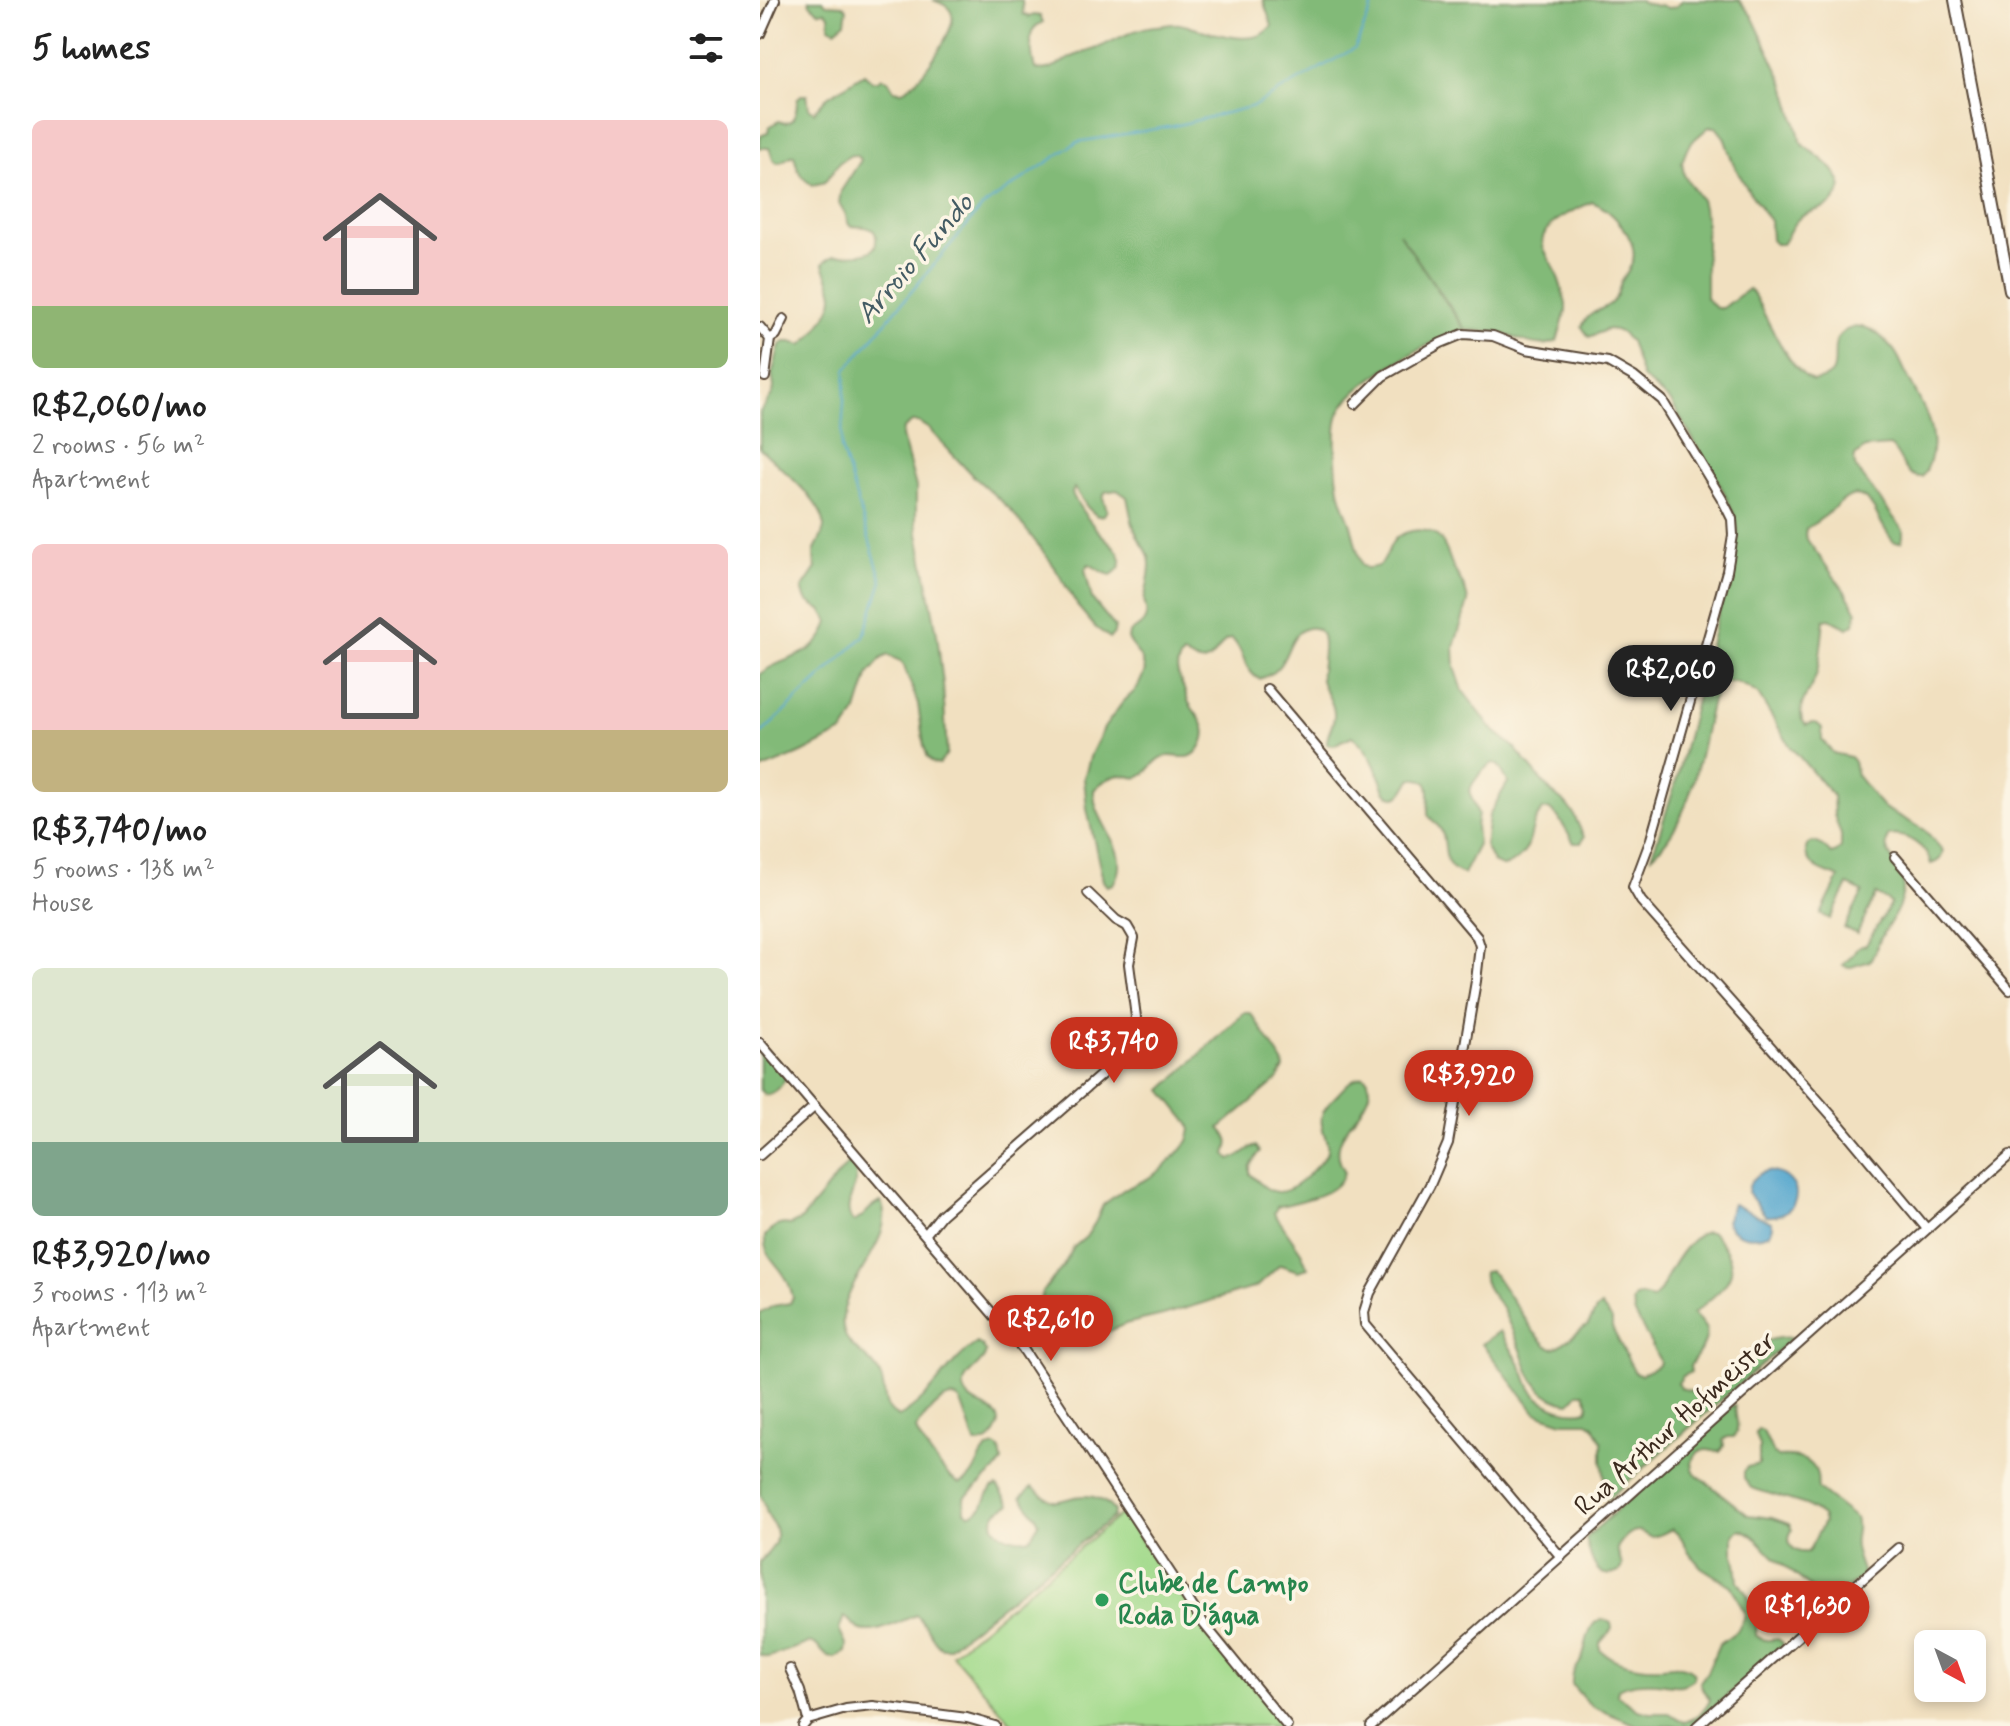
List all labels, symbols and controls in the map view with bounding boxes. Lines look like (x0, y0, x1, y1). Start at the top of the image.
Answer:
text: 5 homes (32, 26, 150, 71)
icon: filters (684, 26, 728, 70)
icon: home (308, 172, 452, 316)
water label: Arroio Fundo (847, 184, 984, 333)
text: R$2,060/mo (32, 384, 207, 429)
text: 2 rooms · 56 m² (32, 429, 205, 463)
text: Apartment (32, 463, 150, 497)
icon: home (308, 596, 452, 740)
pin: R$2,060 (1597, 645, 1745, 713)
text: R$2,060 (1626, 654, 1716, 688)
text: R$3,740/mo (32, 808, 207, 853)
text: 5 rooms · 138 m² (32, 853, 215, 887)
text: House (32, 887, 93, 921)
pin: R$3,740 (1040, 1017, 1188, 1085)
icon: home (308, 1020, 452, 1164)
text: R$3,740 (1069, 1026, 1159, 1060)
pin: R$3,920 (1395, 1050, 1543, 1118)
text: R$3,920 (1422, 1059, 1516, 1093)
text: R$3,920/mo (32, 1232, 211, 1277)
text: 3 rooms · 113 m² (32, 1277, 208, 1311)
pin: R$2,610 (977, 1295, 1125, 1363)
text: R$2,610 (1007, 1304, 1095, 1338)
text: Apartment (32, 1311, 150, 1345)
street label: Rua Arthur Hofmeister (1567, 1323, 1785, 1525)
place label: Clube de Campo Roda D'água (1118, 1566, 1309, 1636)
pin: R$1,630 (1734, 1581, 1882, 1649)
text: R$1,630 (1764, 1590, 1852, 1624)
marker: Clube de Campo Roda D'água (1093, 1591, 1111, 1609)
north arrow (1914, 1630, 1986, 1702)
map controls (1914, 1630, 1986, 1702)

